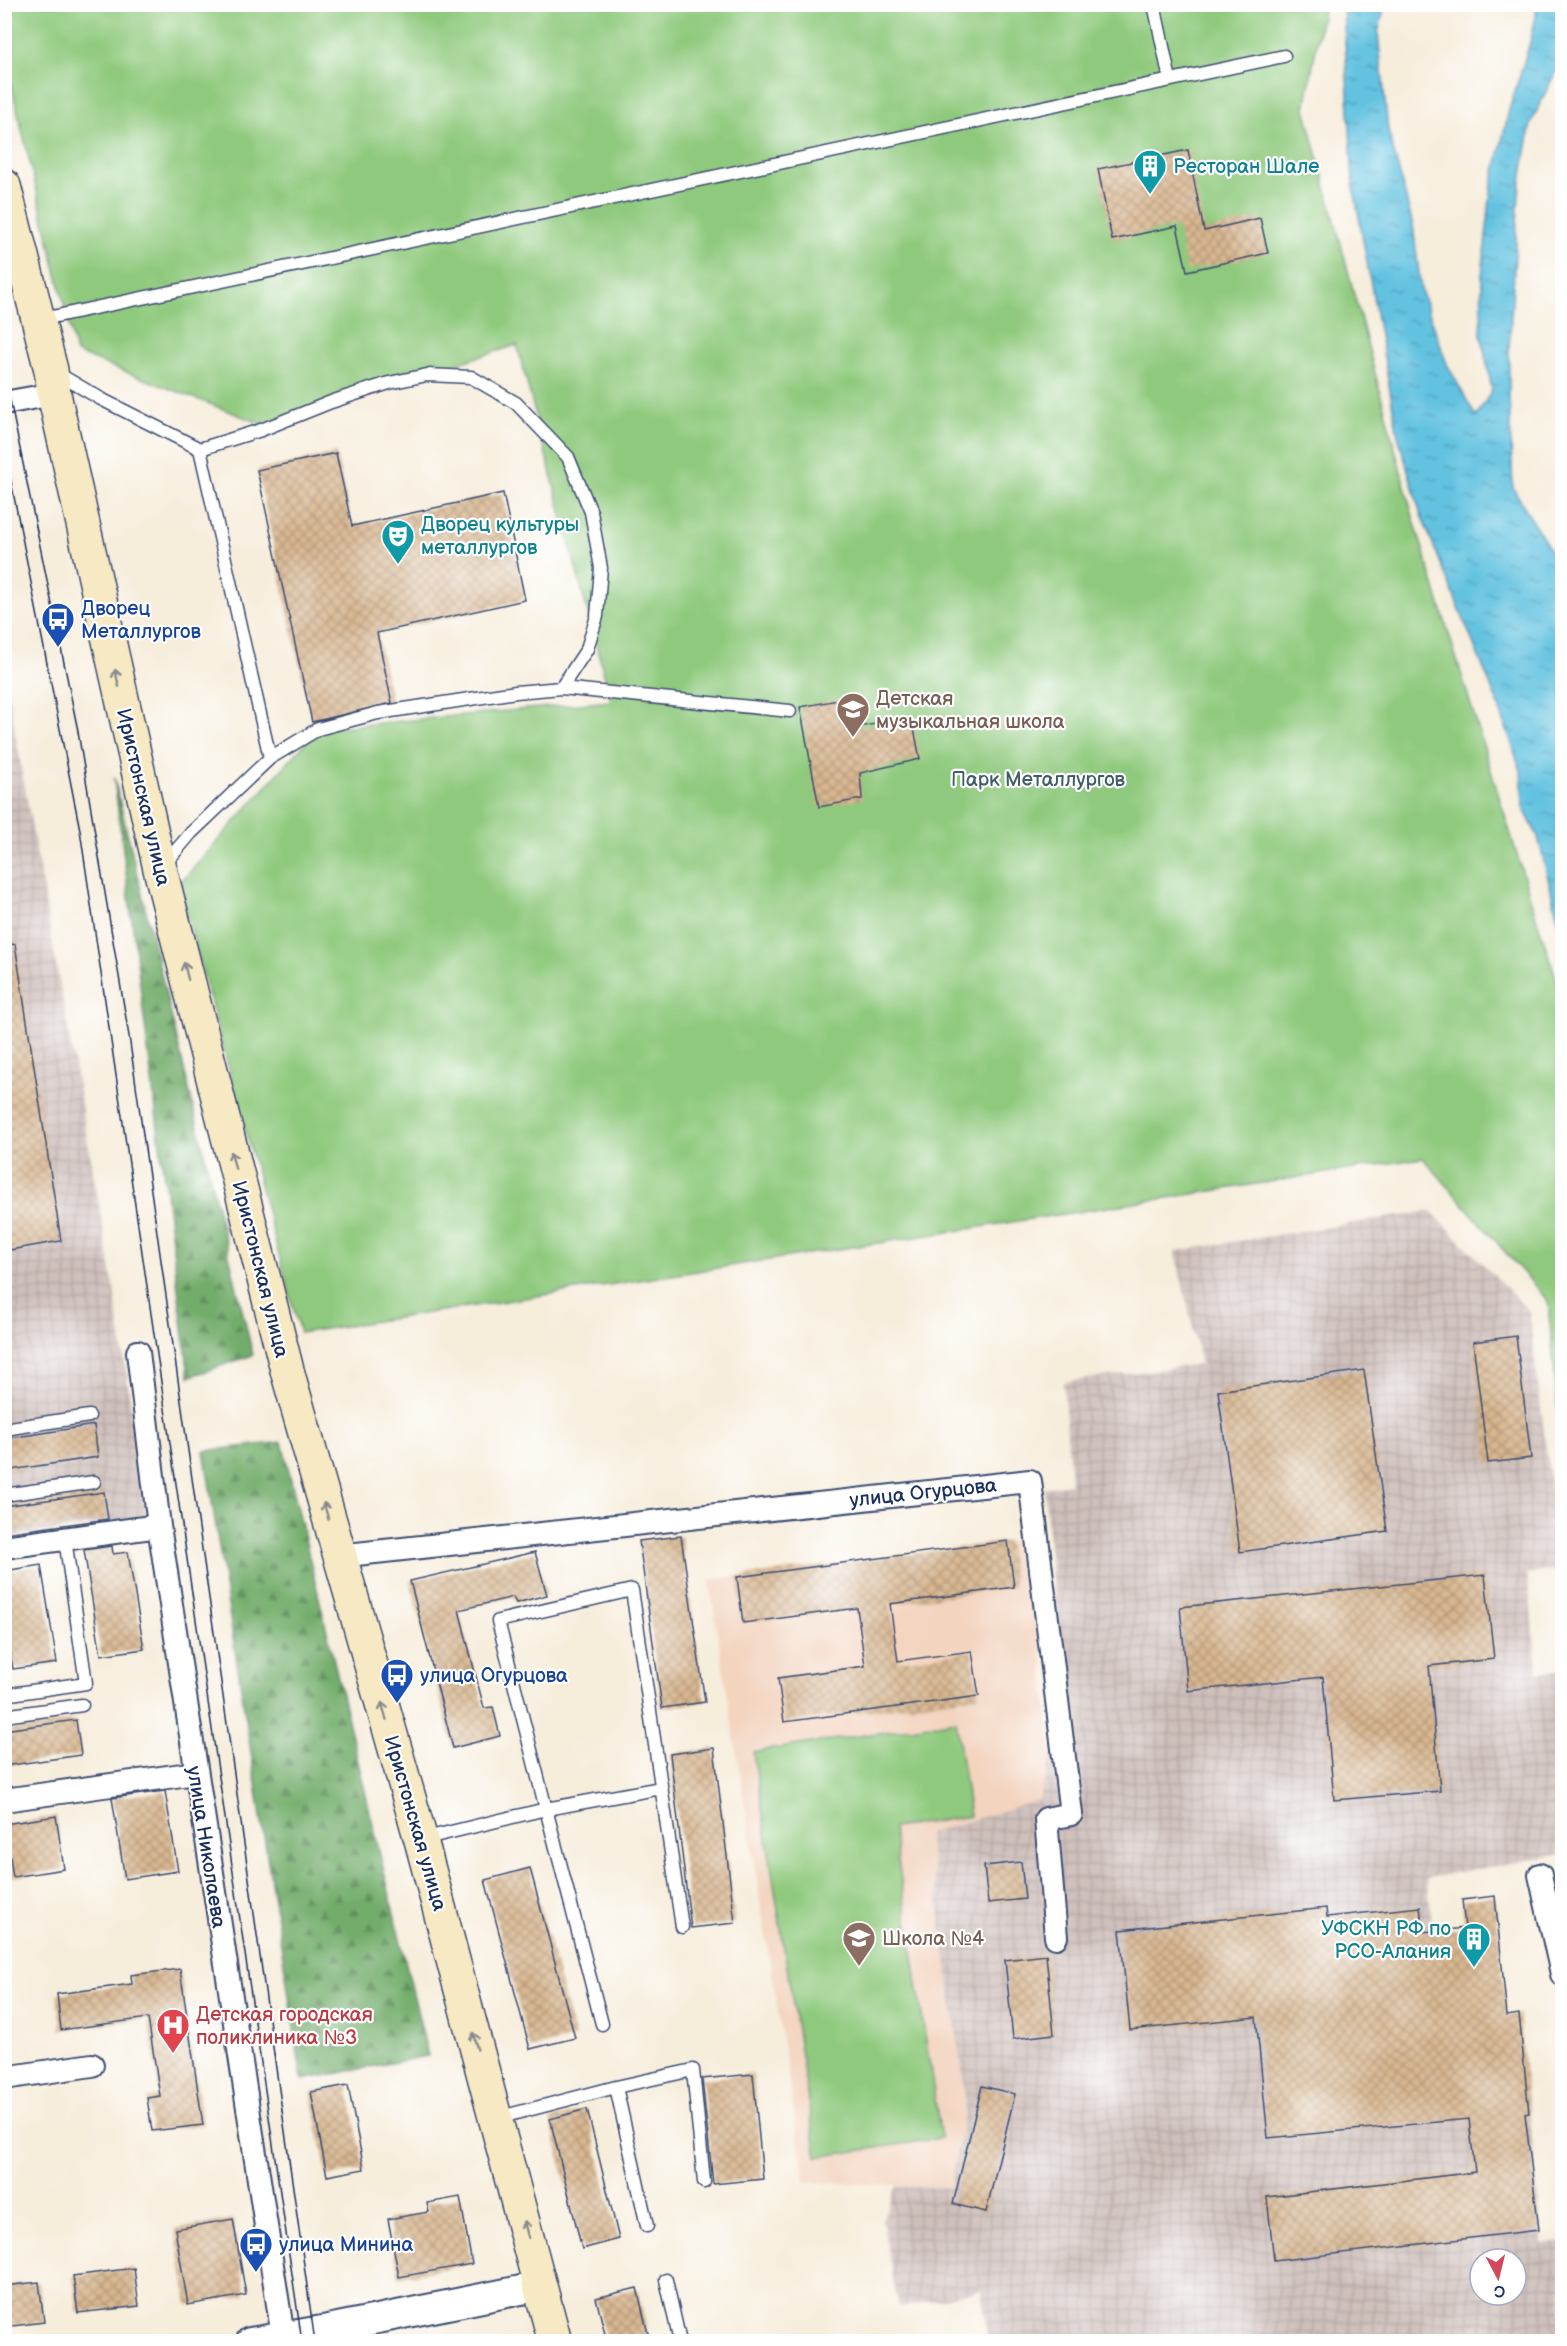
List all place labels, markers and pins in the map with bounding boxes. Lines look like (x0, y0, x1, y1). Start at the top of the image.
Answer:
building icon: Ресторан Шале (1132, 148, 1168, 195)
place label: Ресторан Шале (1173, 155, 1319, 179)
place label: Дворец культуры металлургов (421, 513, 579, 560)
theatre icon: Дворец культуры металлургов (380, 518, 416, 565)
place label: Дворец Металлургов (81, 597, 202, 644)
bus stop icon: Дворец Металлургов (40, 601, 76, 648)
place label: Детская музыкальная школа (876, 687, 1065, 734)
school or university icon: Детская музыкальная школа (835, 691, 871, 738)
bus stop icon: улица Огурцова (379, 1657, 415, 1704)
place label: улица Огурцова (420, 1664, 568, 1688)
place label: УФСКН РФ по РСО-Алания (1321, 1917, 1451, 1964)
school or university icon: Школа №4 (841, 1920, 877, 1967)
building icon: УФСКН РФ по РСО-Алания (1456, 1921, 1492, 1968)
place label: Школа №4 (882, 1927, 984, 1951)
place label: Детская городская поликлиника №3 (196, 2003, 373, 2050)
hospital icon: Детская городская поликлиника №3 (155, 2007, 191, 2054)
bus stop icon: улица Минина (238, 2226, 274, 2273)
place label: улица Минина (279, 2233, 413, 2257)

